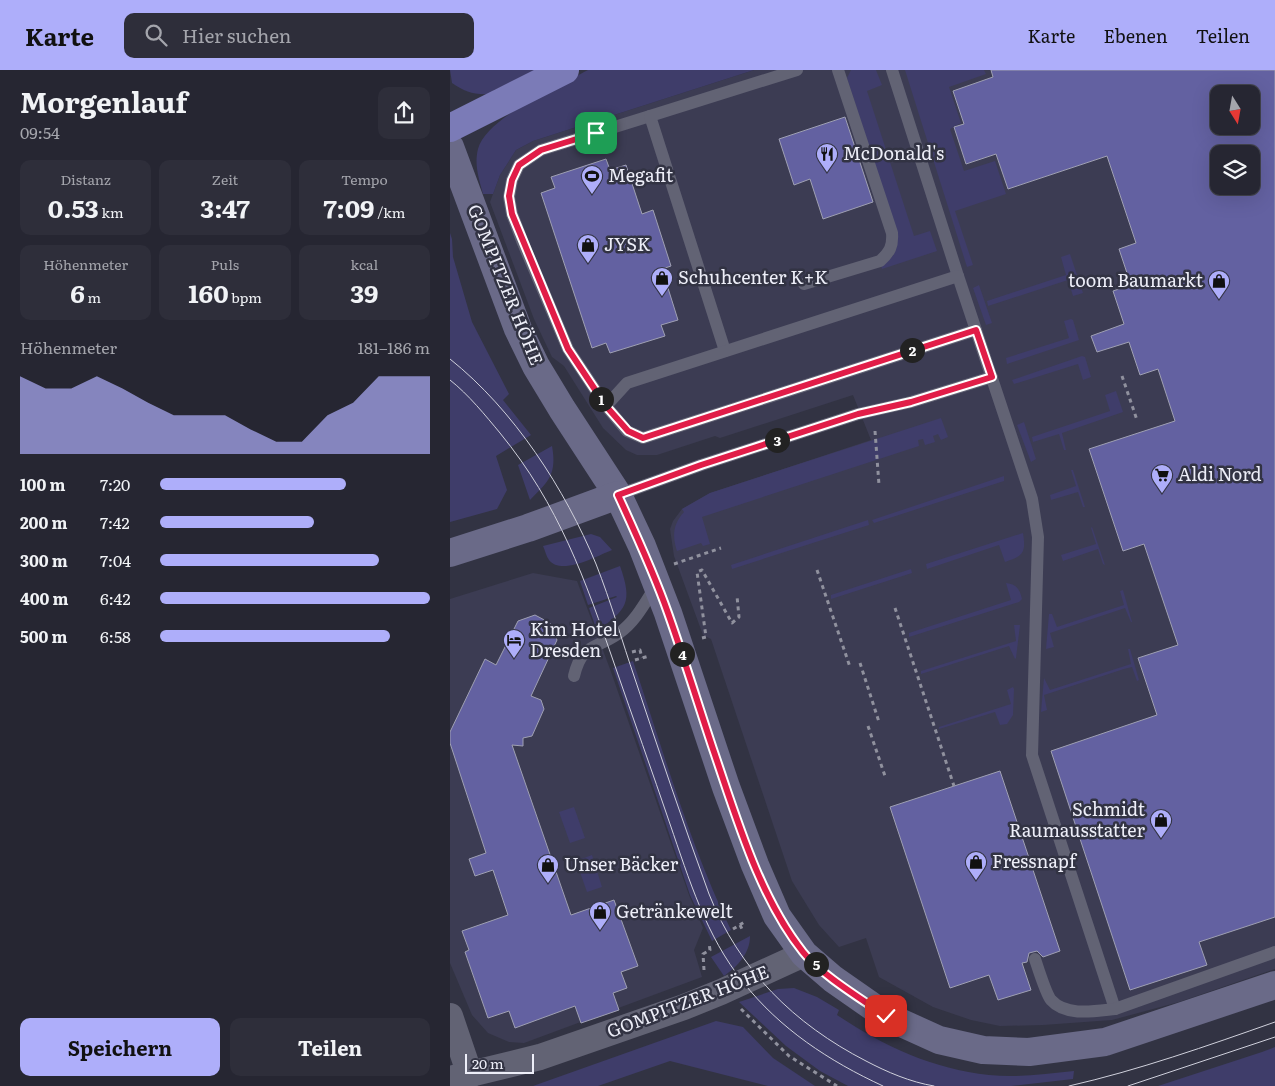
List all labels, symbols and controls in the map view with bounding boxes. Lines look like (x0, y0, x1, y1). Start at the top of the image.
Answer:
search box (124, 13, 474, 58)
text: Karte (25, 18, 94, 53)
icon: search (142, 21, 170, 49)
text: Hier suchen (182, 21, 291, 49)
text: Karte (1028, 22, 1075, 49)
text: Ebenen (1103, 22, 1168, 49)
text: Teilen (1196, 22, 1250, 49)
text: Morgenlauf (20, 80, 188, 122)
north arrow (1210, 85, 1260, 135)
map controls (1210, 85, 1260, 195)
button: share (378, 87, 430, 139)
pin (575, 112, 617, 154)
icon: arrive (582, 119, 610, 147)
text: 09:54 (20, 120, 60, 144)
place label: McDonald's (843, 139, 944, 166)
restaurant icon: McDonald's (815, 142, 839, 173)
button: layers (1210, 145, 1260, 195)
place label: Megafit (608, 161, 674, 188)
sports icon: Megafit (580, 164, 604, 195)
text: Distanz (60, 169, 111, 189)
text: Zeit (212, 169, 238, 189)
text: Tempo (341, 169, 388, 189)
text: 0.53 (48, 189, 99, 226)
text: 3:47 (200, 189, 250, 226)
text: 7:09 (323, 189, 375, 226)
street label: GOMPITZER HÖHE (462, 200, 551, 369)
text: km (99, 202, 124, 222)
text: /km (375, 202, 405, 222)
place label: JYSK (604, 230, 651, 257)
shop icon: JYSK (576, 233, 600, 264)
text: Höhenmeter (43, 254, 128, 274)
text: Puls (211, 254, 239, 274)
text: kcal (351, 254, 378, 274)
place label: Schuhcenter K+K (678, 263, 828, 290)
shop icon: Schuhcenter K+K (650, 266, 674, 297)
place label: toom Baumarkt (1068, 266, 1204, 293)
shop icon: toom Baumarkt (1207, 269, 1231, 300)
text: 6 (70, 274, 85, 311)
text: 160 (188, 274, 229, 311)
text: 39 (350, 274, 378, 311)
text: m (85, 287, 101, 307)
text: bpm (229, 287, 262, 307)
text: Höhenmeter (20, 335, 117, 359)
text: 181–186 m (358, 335, 430, 359)
pin: 2 (900, 338, 924, 362)
text: 2 (909, 340, 916, 360)
pin: 1 (588, 386, 614, 412)
text: 1 (599, 389, 604, 409)
pin: 3 (764, 428, 790, 452)
text: 3 (774, 430, 781, 450)
place label: Aldi Nord (1178, 460, 1262, 487)
supermarket icon: Aldi Nord (1150, 463, 1174, 494)
text: 100 m (20, 472, 66, 496)
text: 7:20 (100, 472, 130, 496)
text: 200 m (20, 510, 67, 534)
text: 7:42 (100, 510, 130, 534)
text: 300 m (20, 548, 68, 572)
text: 7:04 (100, 548, 131, 572)
text: 400 m (20, 586, 69, 610)
text: 6:42 (100, 586, 131, 610)
place label: Kim Hotel Dresden (530, 615, 618, 663)
text: 500 m (20, 624, 68, 648)
text: 6:58 (100, 624, 131, 648)
hotel icon: Kim Hotel Dresden (502, 628, 526, 659)
pin: 4 (670, 642, 694, 666)
text: 4 (678, 644, 687, 664)
place label: Schmidt Raumausstatter (1009, 795, 1146, 843)
shop icon: Schmidt Raumausstatter (1149, 808, 1173, 839)
place label: Fressnapf (992, 847, 1078, 874)
place label: Unser Bäcker (564, 850, 679, 877)
shop icon: Fressnapf (964, 850, 988, 881)
shop icon: Unser Bäcker (536, 853, 560, 884)
place label: Getränkewelt (616, 897, 734, 924)
shop icon: Getränkewelt (588, 900, 612, 931)
pin: 5 (804, 952, 828, 976)
text: 5 (813, 954, 820, 974)
street label: GOMPITZER HÖHE (603, 957, 772, 1044)
pin (865, 995, 907, 1037)
icon: check (872, 1002, 900, 1030)
button: Speichern (20, 1018, 220, 1076)
button: Teilen (230, 1018, 430, 1076)
scale bar (465, 1051, 534, 1074)
text: 20 m (472, 1053, 504, 1073)

